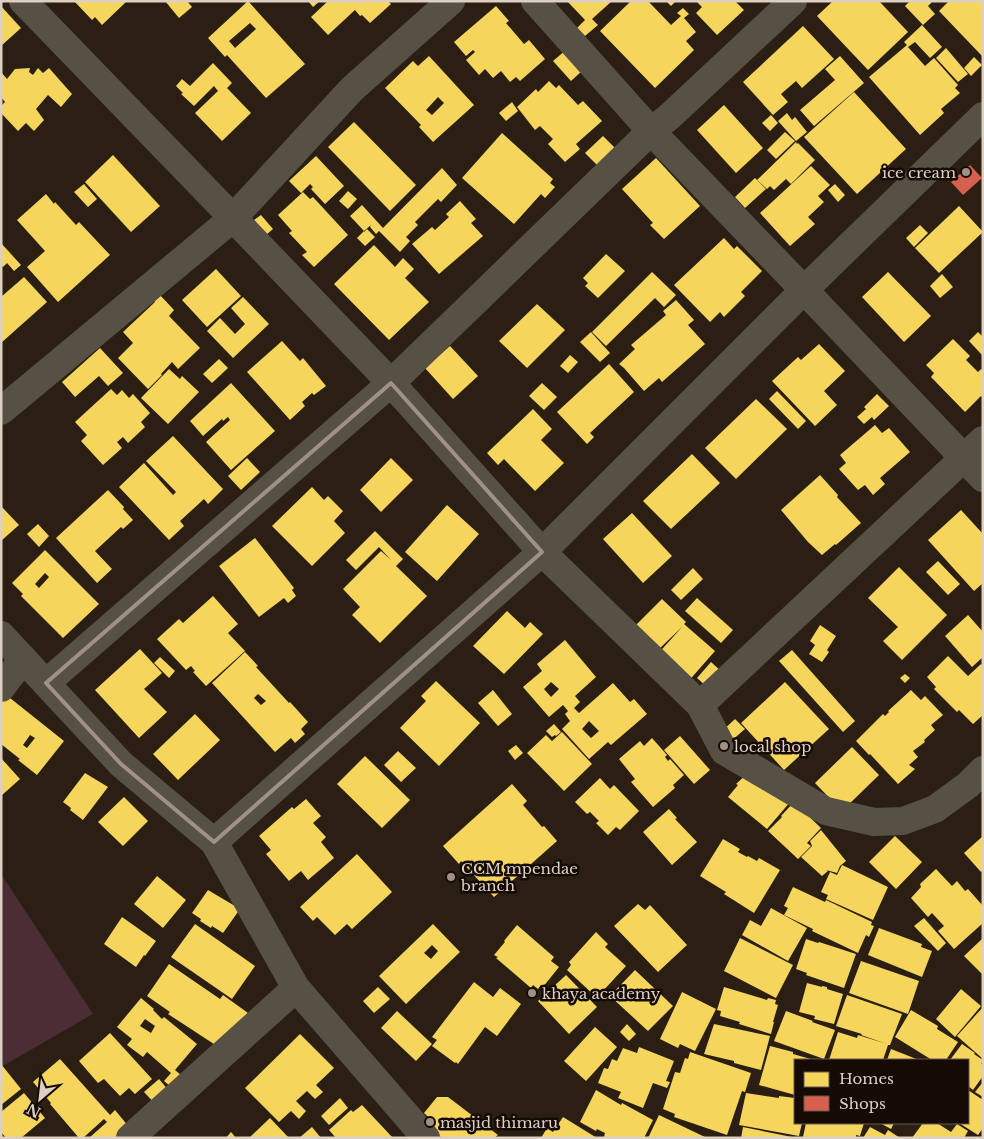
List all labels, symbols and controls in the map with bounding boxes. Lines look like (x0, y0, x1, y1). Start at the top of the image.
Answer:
place label: ice cream (882, 163, 956, 182)
marker: ice cream (960, 166, 972, 178)
place label: local shop (734, 737, 811, 756)
marker: local shop (718, 740, 730, 752)
place label: CCM mpendae branch (460, 859, 578, 895)
marker: CCM mpendae branch (445, 871, 457, 883)
place label: khaya academy (542, 984, 661, 1003)
marker: khaya academy (526, 987, 538, 999)
legend (794, 1059, 969, 1124)
text: Homes (839, 1069, 894, 1088)
north arrow (15, 1074, 65, 1124)
text: Shops (839, 1094, 886, 1113)
text: N (24, 1099, 44, 1122)
place label: masjid thimaru (440, 1113, 558, 1132)
marker: masjid thimaru (424, 1116, 436, 1128)

